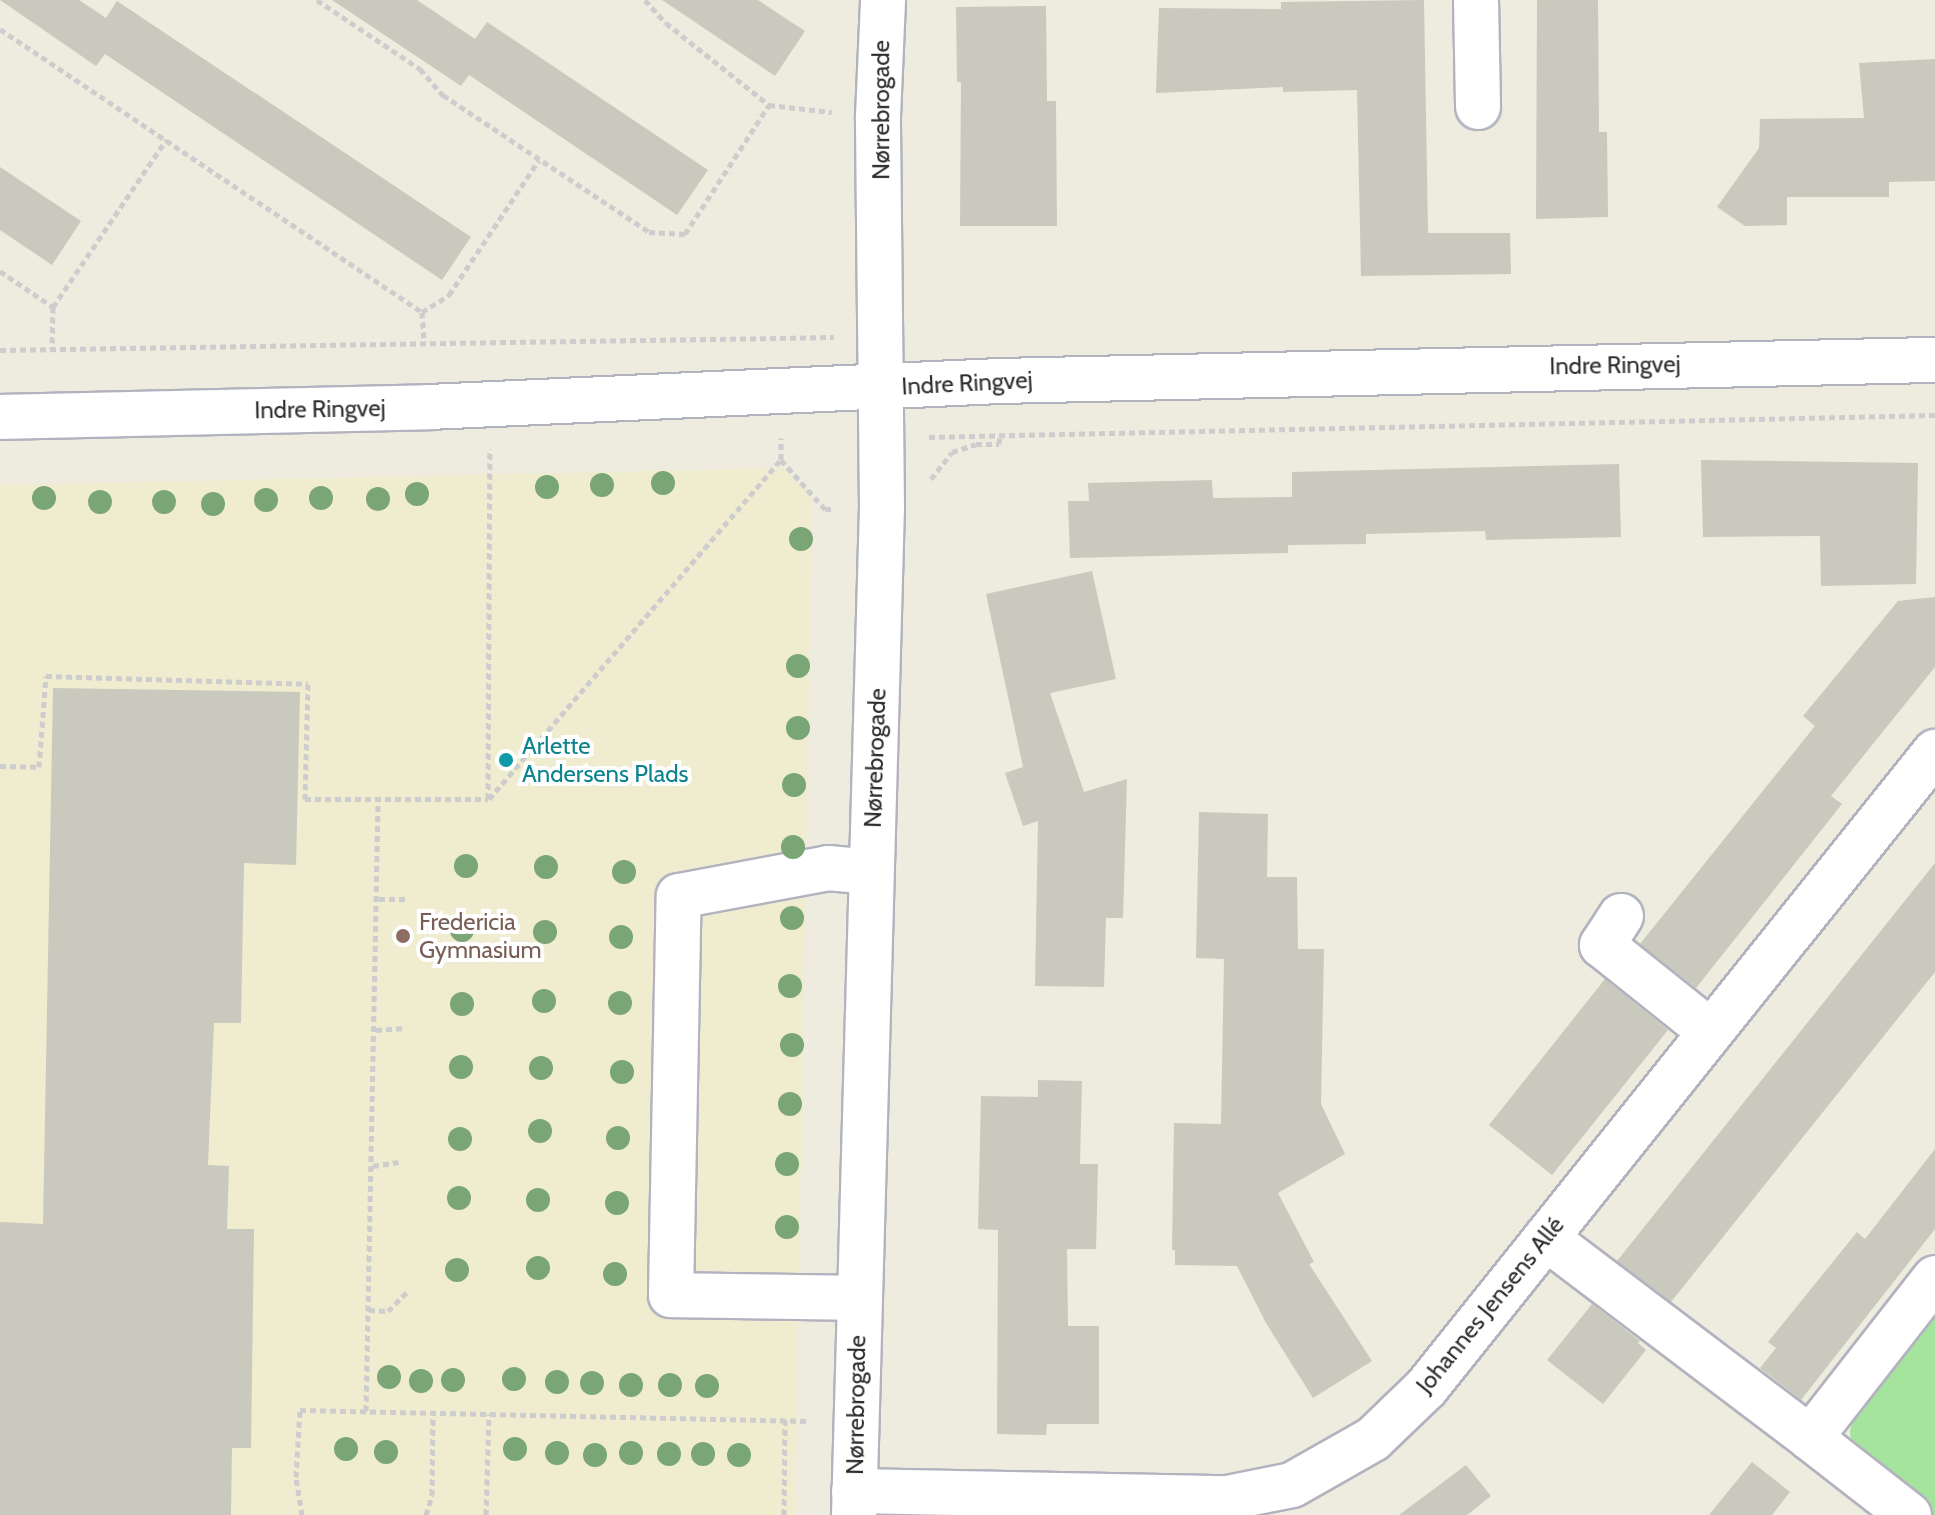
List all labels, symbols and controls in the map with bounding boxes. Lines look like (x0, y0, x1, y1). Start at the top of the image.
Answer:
street label: Nørrebrogade (867, 40, 895, 180)
street label: Indre Ringvej (1549, 349, 1681, 381)
street label: Indre Ringvej (901, 365, 1033, 401)
street label: Indre Ringvej (254, 393, 386, 425)
street label: Nørrebrogade (858, 688, 892, 828)
place label: Arlette Andersens Plads (522, 732, 688, 788)
marker: Arlette Andersens Plads (497, 751, 515, 769)
place label: Fredericia Gymnasium (419, 908, 542, 964)
marker: Fredericia Gymnasium (394, 927, 412, 945)
street label: Johannes Jensens Allé (1410, 1211, 1570, 1399)
street label: Nørrebrogade (840, 1335, 872, 1475)

